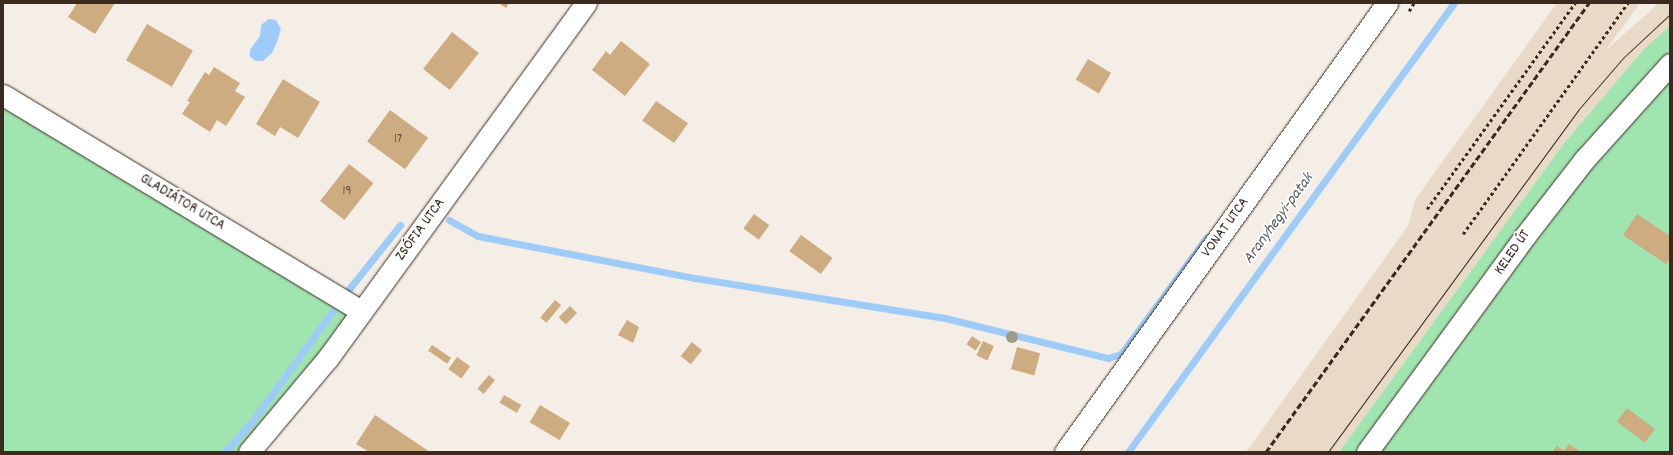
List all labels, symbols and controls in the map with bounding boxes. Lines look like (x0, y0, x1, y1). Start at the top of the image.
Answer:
house number: 17 (394, 132, 402, 148)
water label: Aranyhegyi-patak (1240, 170, 1318, 268)
street label: GLADIÁTOR UTCA (136, 171, 228, 235)
house number: 19 (343, 184, 351, 200)
street label: ZSÓFIA UTCA (392, 195, 450, 265)
street label: VONAT UTCA (1198, 195, 1254, 261)
street label: KELED ÚT (1491, 227, 1535, 279)

